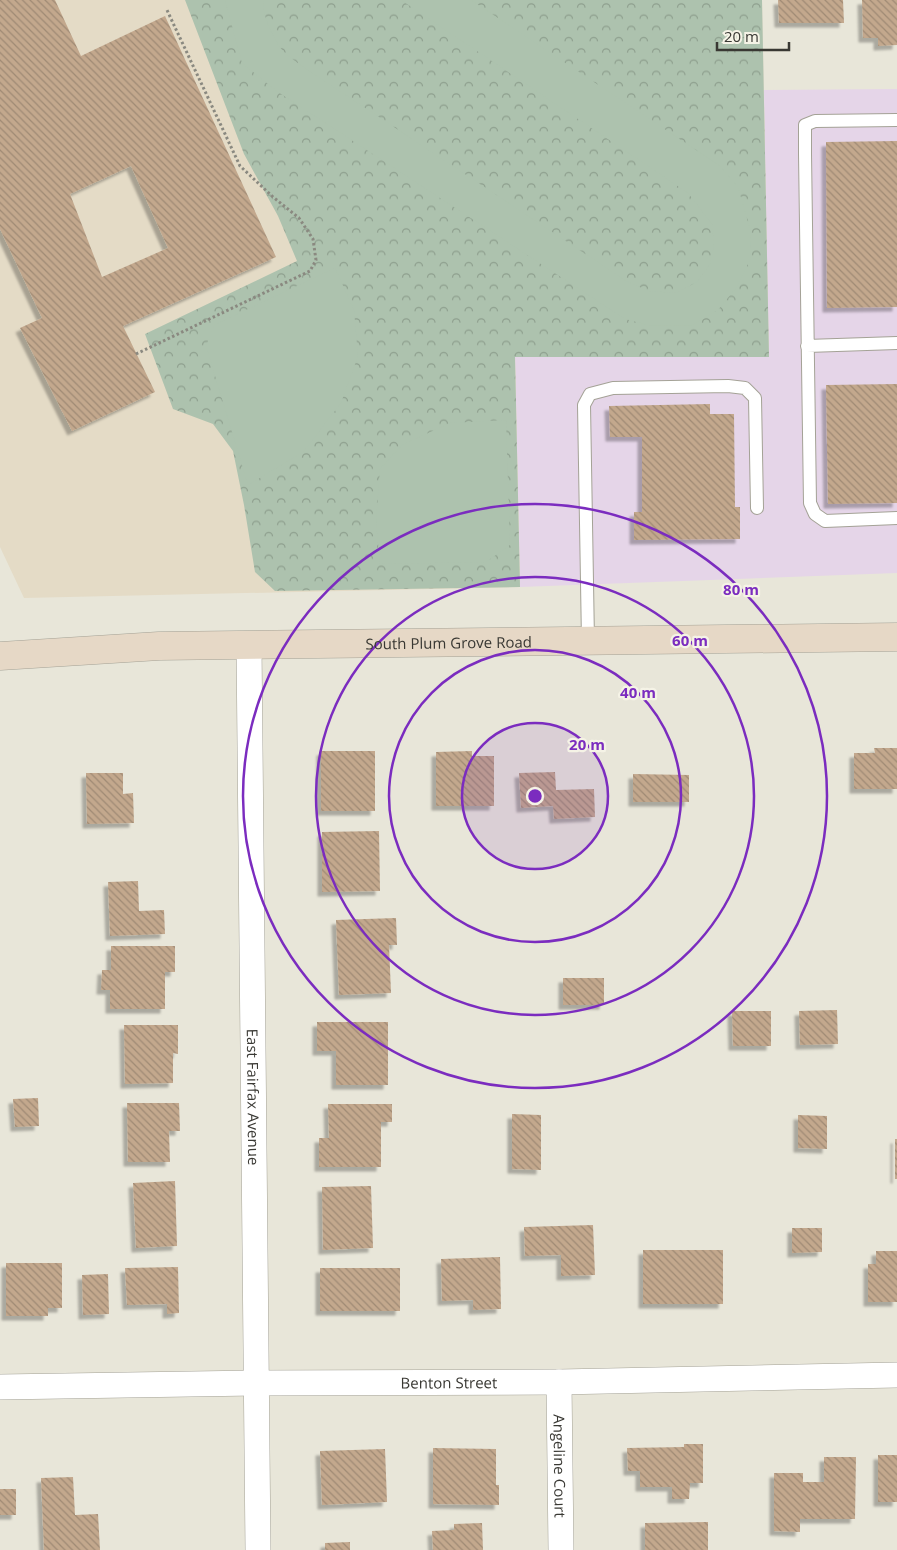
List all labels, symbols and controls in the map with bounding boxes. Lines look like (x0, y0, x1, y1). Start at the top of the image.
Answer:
scale bar (717, 20, 790, 52)
text: 20 m (724, 26, 759, 46)
text: 80 m (723, 579, 759, 599)
text: 60 m (672, 630, 708, 650)
street label: South Plum Grove Road (365, 631, 532, 653)
text: 40 m (620, 682, 656, 702)
text: 20 m (569, 734, 605, 754)
centre of rings (526, 787, 544, 805)
street label: East Fairfax Avenue (243, 1029, 264, 1165)
street label: Benton Street (401, 1372, 497, 1393)
street label: Angeline Court (549, 1414, 571, 1518)

